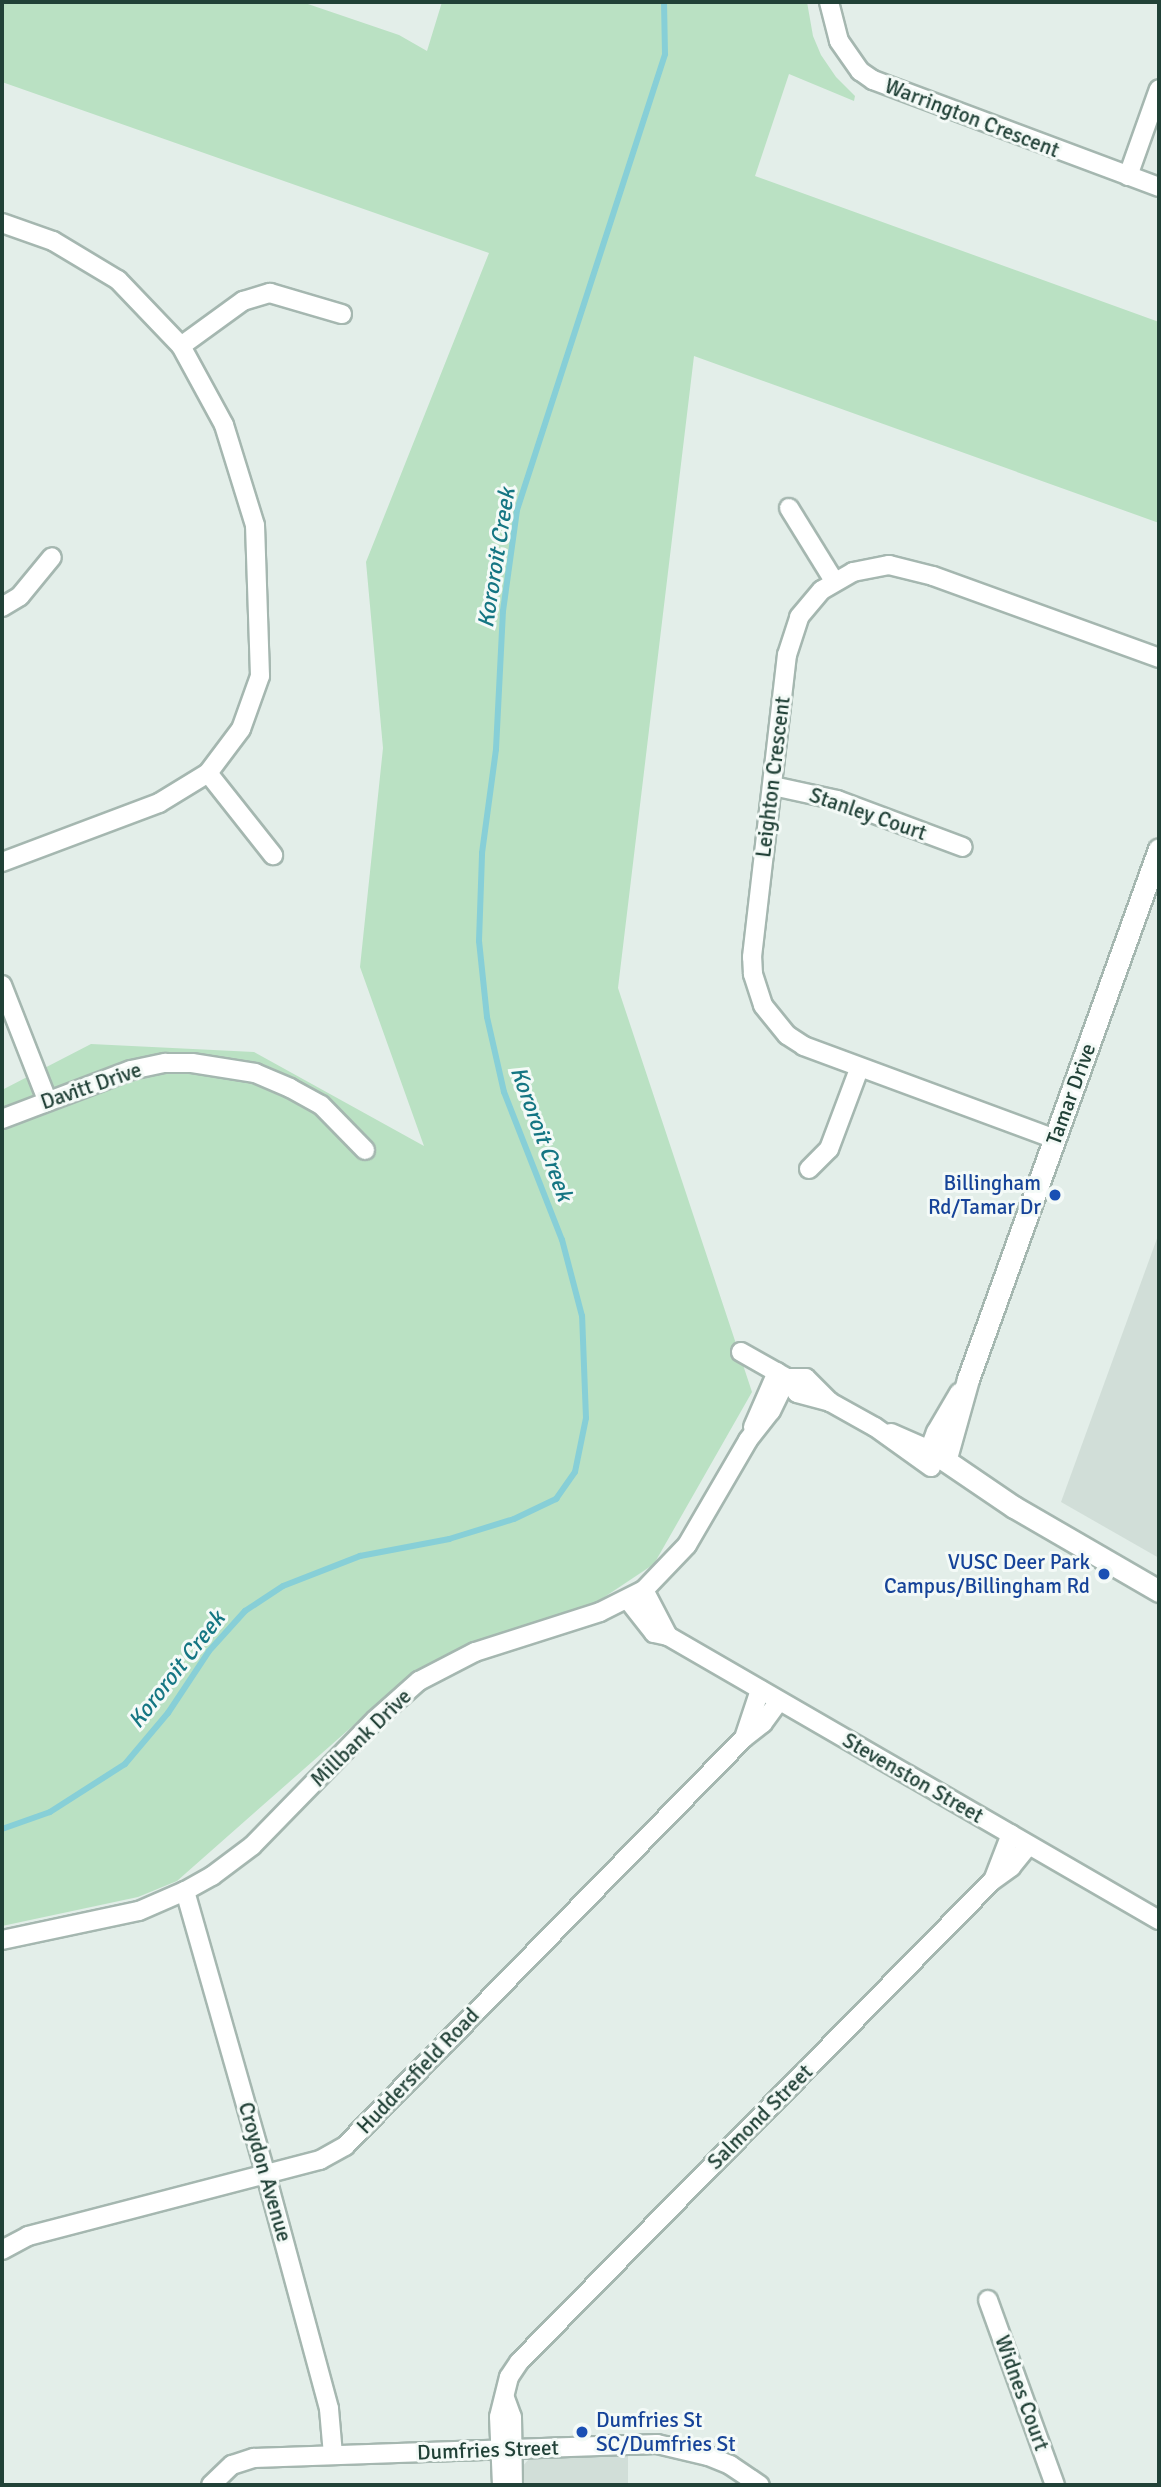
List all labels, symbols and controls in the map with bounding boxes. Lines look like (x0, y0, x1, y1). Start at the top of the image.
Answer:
street label: Warrington Crescent (881, 73, 1063, 163)
water label: Kororoit Creek (472, 486, 522, 630)
street label: Leighton Crescent (751, 695, 795, 859)
street label: Stanley Court (806, 782, 930, 846)
street label: Tamar Drive (1041, 1040, 1101, 1148)
street label: Davitt Drive (37, 1057, 145, 1115)
water label: Kororoit Creek (504, 1063, 578, 1205)
place label: Billingham Rd/Tamar Dr (928, 1170, 1041, 1220)
marker: Billingham Rd/Tamar Dr (1047, 1187, 1063, 1203)
place label: VUSC Deer Park Campus/Billingham Rd (884, 1549, 1090, 1599)
marker: VUSC Deer Park Campus/Billingham Rd (1096, 1566, 1112, 1582)
water label: Kororoit Creek (123, 1606, 231, 1734)
street label: Millbank Drive (305, 1684, 417, 1792)
street label: Stevenston Street (838, 1727, 988, 1829)
street label: Huddersfield Road (352, 2003, 484, 2139)
street label: Salmond Street (702, 2059, 818, 2175)
street label: Croydon Avenue (233, 2099, 297, 2245)
street label: Widnes Court (989, 2332, 1055, 2454)
place label: Dumfries St SC/Dumfries St (596, 2407, 735, 2457)
marker: Dumfries St SC/Dumfries St (574, 2424, 590, 2440)
street label: Dumfries Street (417, 2435, 559, 2465)

